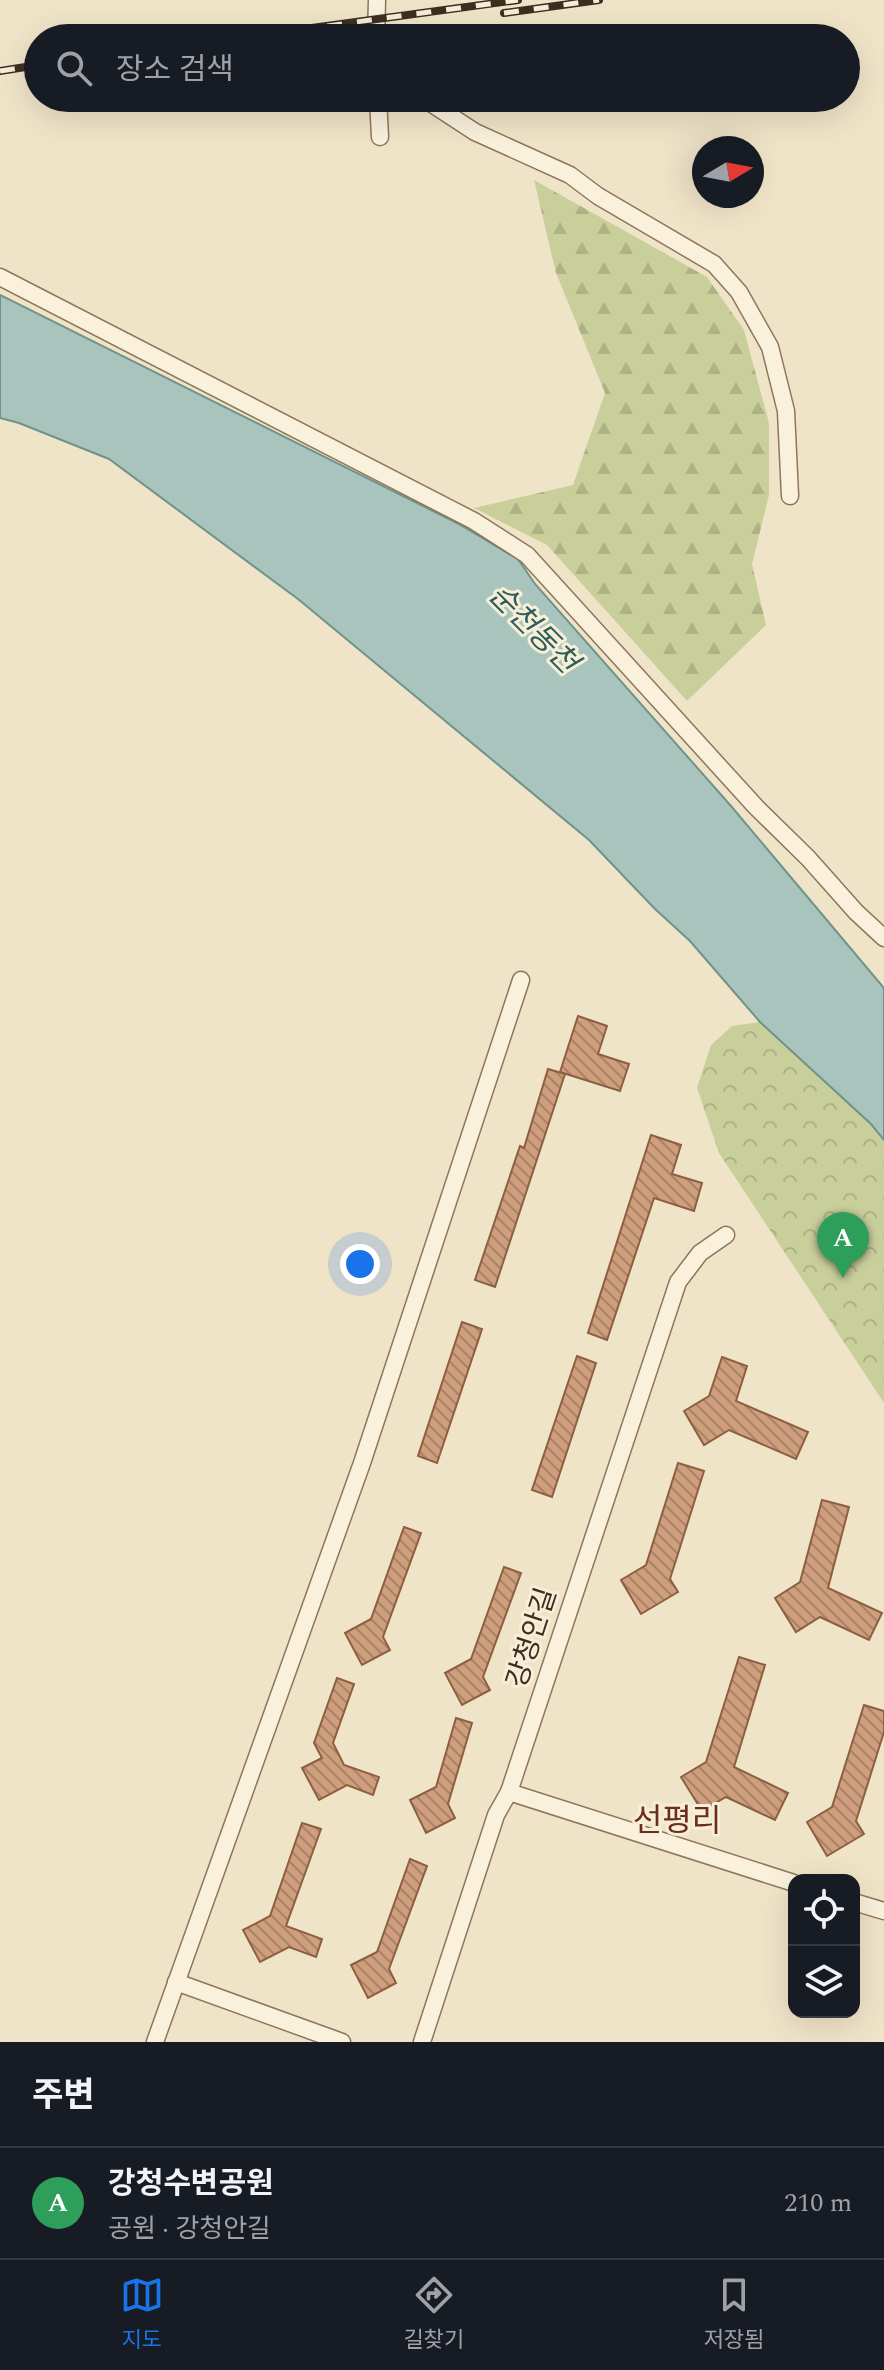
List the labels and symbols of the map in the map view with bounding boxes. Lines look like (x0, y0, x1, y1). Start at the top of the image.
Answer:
north arrow (692, 136, 764, 208)
water label: 순천동천 (478, 574, 591, 687)
pin: A (817, 1212, 869, 1278)
your location (340, 1244, 380, 1284)
street label: 강청안길 (496, 1582, 568, 1694)
district label: 선평리 (633, 1797, 721, 1846)

